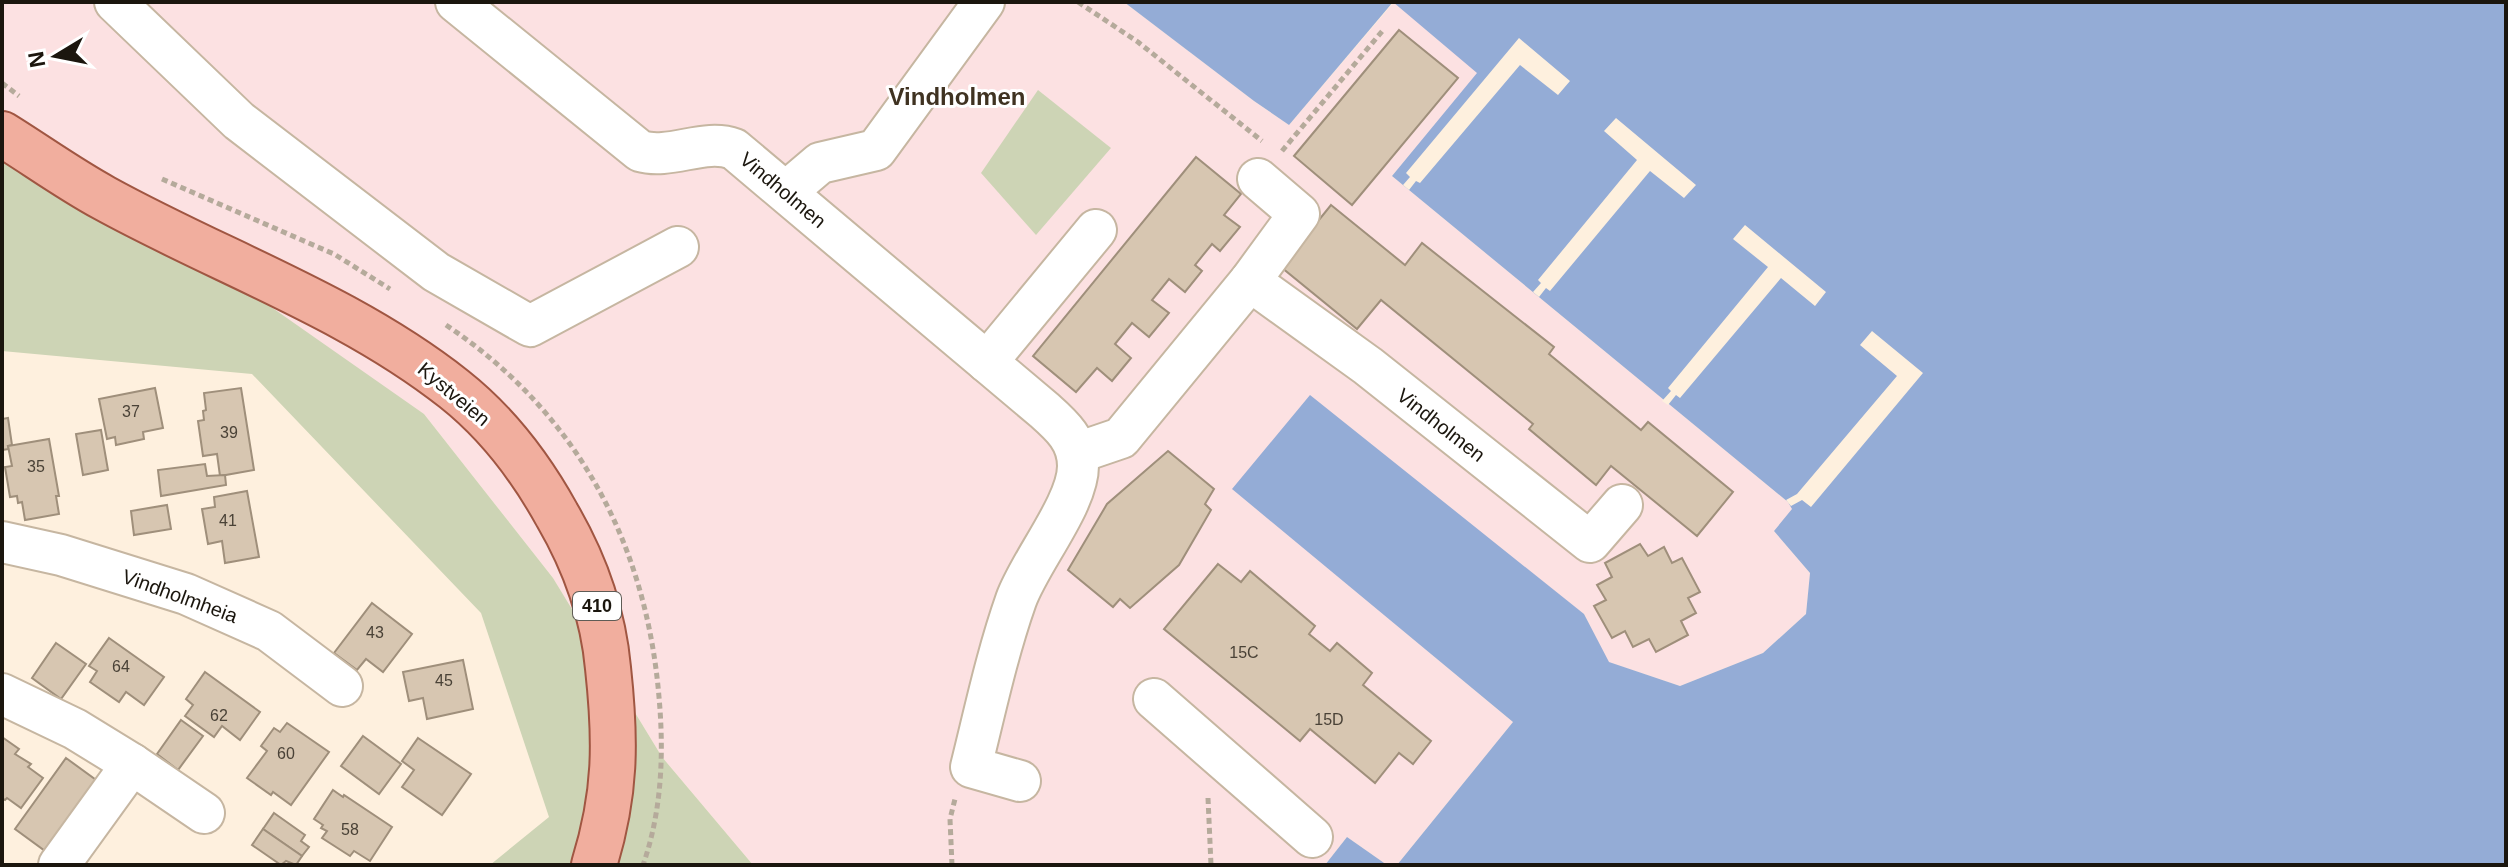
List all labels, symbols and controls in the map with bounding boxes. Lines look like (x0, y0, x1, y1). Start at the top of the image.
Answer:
north arrow (16, 16, 96, 96)
text: N (23, 49, 50, 69)
district label: Vindholmen (889, 83, 1025, 110)
street label: Vindholmen (736, 148, 830, 232)
street label: Kystveien (414, 358, 494, 430)
street label: Vindholmen (1393, 384, 1489, 466)
house number: 37 (122, 403, 140, 420)
house number: 39 (220, 424, 238, 441)
house number: 35 (27, 458, 45, 475)
house number: 41 (219, 512, 237, 529)
street label: Vindholmheia (119, 565, 241, 627)
road number: 410 (573, 592, 621, 620)
house number: 43 (366, 624, 384, 641)
house number: 15C (1229, 644, 1259, 661)
house number: 64 (112, 658, 130, 675)
house number: 45 (435, 672, 453, 689)
house number: 62 (210, 707, 228, 724)
house number: 15D (1314, 711, 1344, 728)
house number: 60 (277, 745, 295, 762)
house number: 58 (341, 821, 359, 838)

